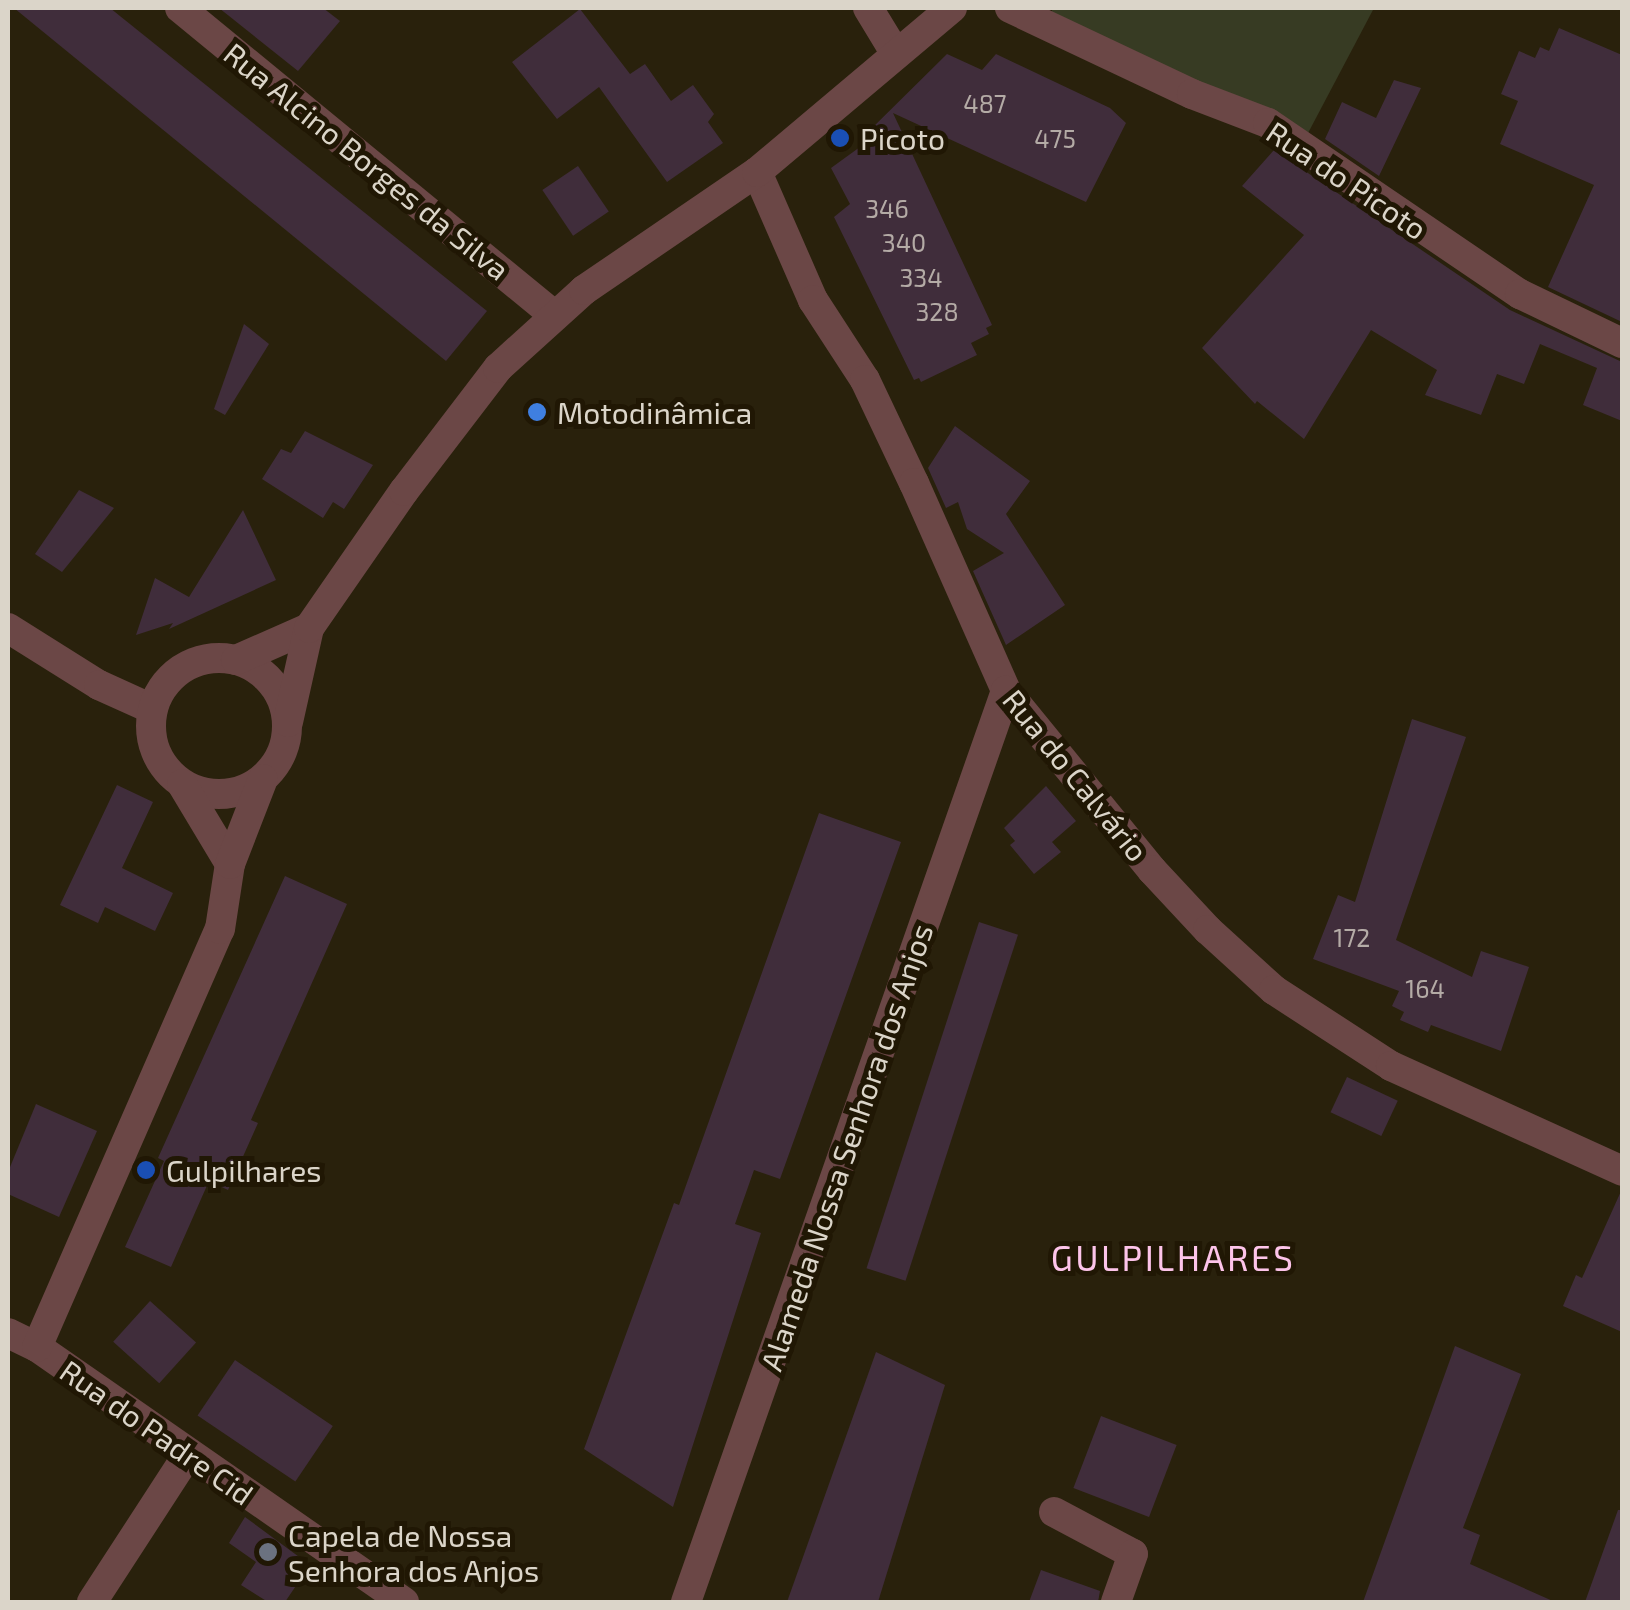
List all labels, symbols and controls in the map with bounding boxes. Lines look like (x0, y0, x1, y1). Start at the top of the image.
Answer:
street label: Rua Alcino Borges da Silva (217, 35, 517, 287)
house number: 487 (963, 88, 1007, 118)
street label: Rua do Picoto (1260, 113, 1434, 247)
place label: Picoto (860, 120, 945, 156)
house number: 475 (1034, 123, 1076, 153)
marker: Picoto (829, 127, 851, 149)
house number: 346 (865, 193, 909, 223)
house number: 340 (882, 227, 926, 257)
house number: 334 (899, 262, 943, 292)
house number: 328 (915, 296, 959, 326)
place label: Motodinâmica (557, 394, 752, 430)
marker: Motodinâmica (526, 401, 548, 423)
street label: Rua do Calvário (996, 682, 1156, 868)
street label: Alameda Nossa Senhora dos Anjos (752, 919, 940, 1375)
house number: 172 (1334, 922, 1370, 952)
house number: 164 (1405, 973, 1445, 1003)
place label: Gulpilhares (166, 1152, 321, 1188)
marker: Gulpilhares (135, 1159, 157, 1181)
district label: GULPILHARES (1051, 1236, 1295, 1278)
street label: Rua do Padre Cid (54, 1352, 260, 1512)
place label: Capela de Nossa Senhora dos Anjos (288, 1517, 540, 1588)
marker: Capela de Nossa Senhora dos Anjos (257, 1541, 279, 1563)

